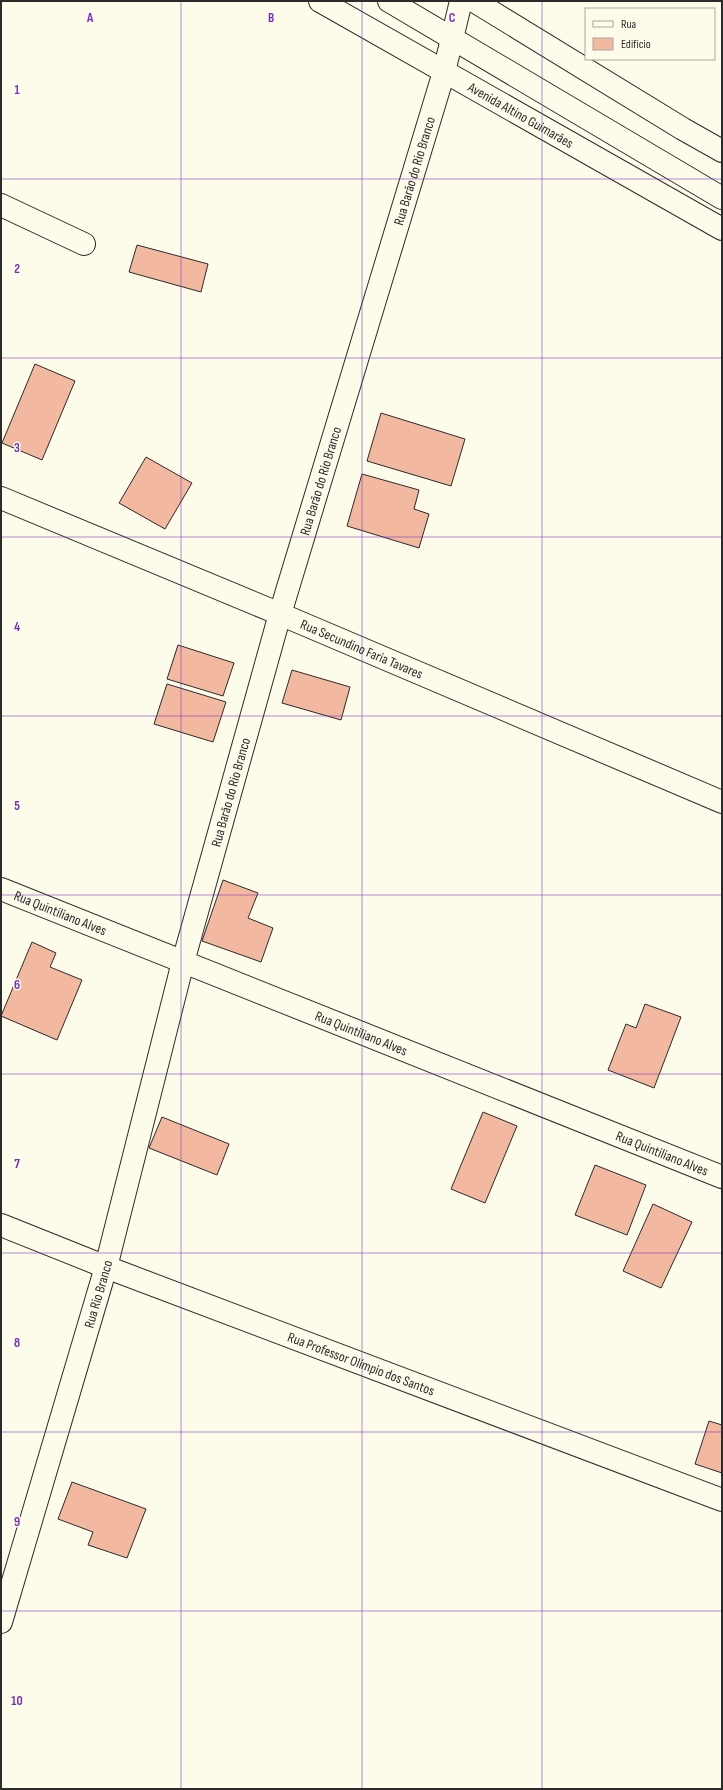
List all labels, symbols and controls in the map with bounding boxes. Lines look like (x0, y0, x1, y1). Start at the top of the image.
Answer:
legend (585, 8, 715, 60)
text: A (86, 10, 94, 26)
text: B (268, 10, 274, 26)
text: C (449, 10, 456, 26)
text: Rua (621, 17, 637, 32)
text: Edifício (621, 37, 651, 52)
street label: Avenida Altino Guimarães (464, 78, 577, 152)
text: 1 (14, 82, 20, 98)
street label: Rua Barão do Rio Branco (390, 114, 439, 227)
text: 2 (14, 261, 20, 277)
street label: Rua Barão do Rio Branco (296, 424, 345, 537)
text: 3 (14, 440, 20, 456)
street label: Rua Secundino Faria Tavares (298, 615, 426, 682)
text: 4 (14, 619, 20, 635)
street label: Rua Barão do Rio Branco (207, 736, 254, 849)
text: 5 (14, 798, 20, 814)
street label: Rua Quintiliano Alves (12, 887, 109, 939)
text: 6 (14, 977, 20, 993)
street label: Rua Quintiliano Alves (313, 1007, 410, 1059)
street label: Rua Quintiliano Alves (614, 1127, 711, 1179)
text: 7 (14, 1156, 20, 1172)
street label: Rua Rio Branco (80, 1258, 116, 1330)
street label: Rua Professor Olímpio dos Santos (285, 1328, 437, 1399)
text: 8 (14, 1335, 20, 1351)
text: 9 (14, 1514, 20, 1530)
text: 10 (11, 1693, 23, 1709)

